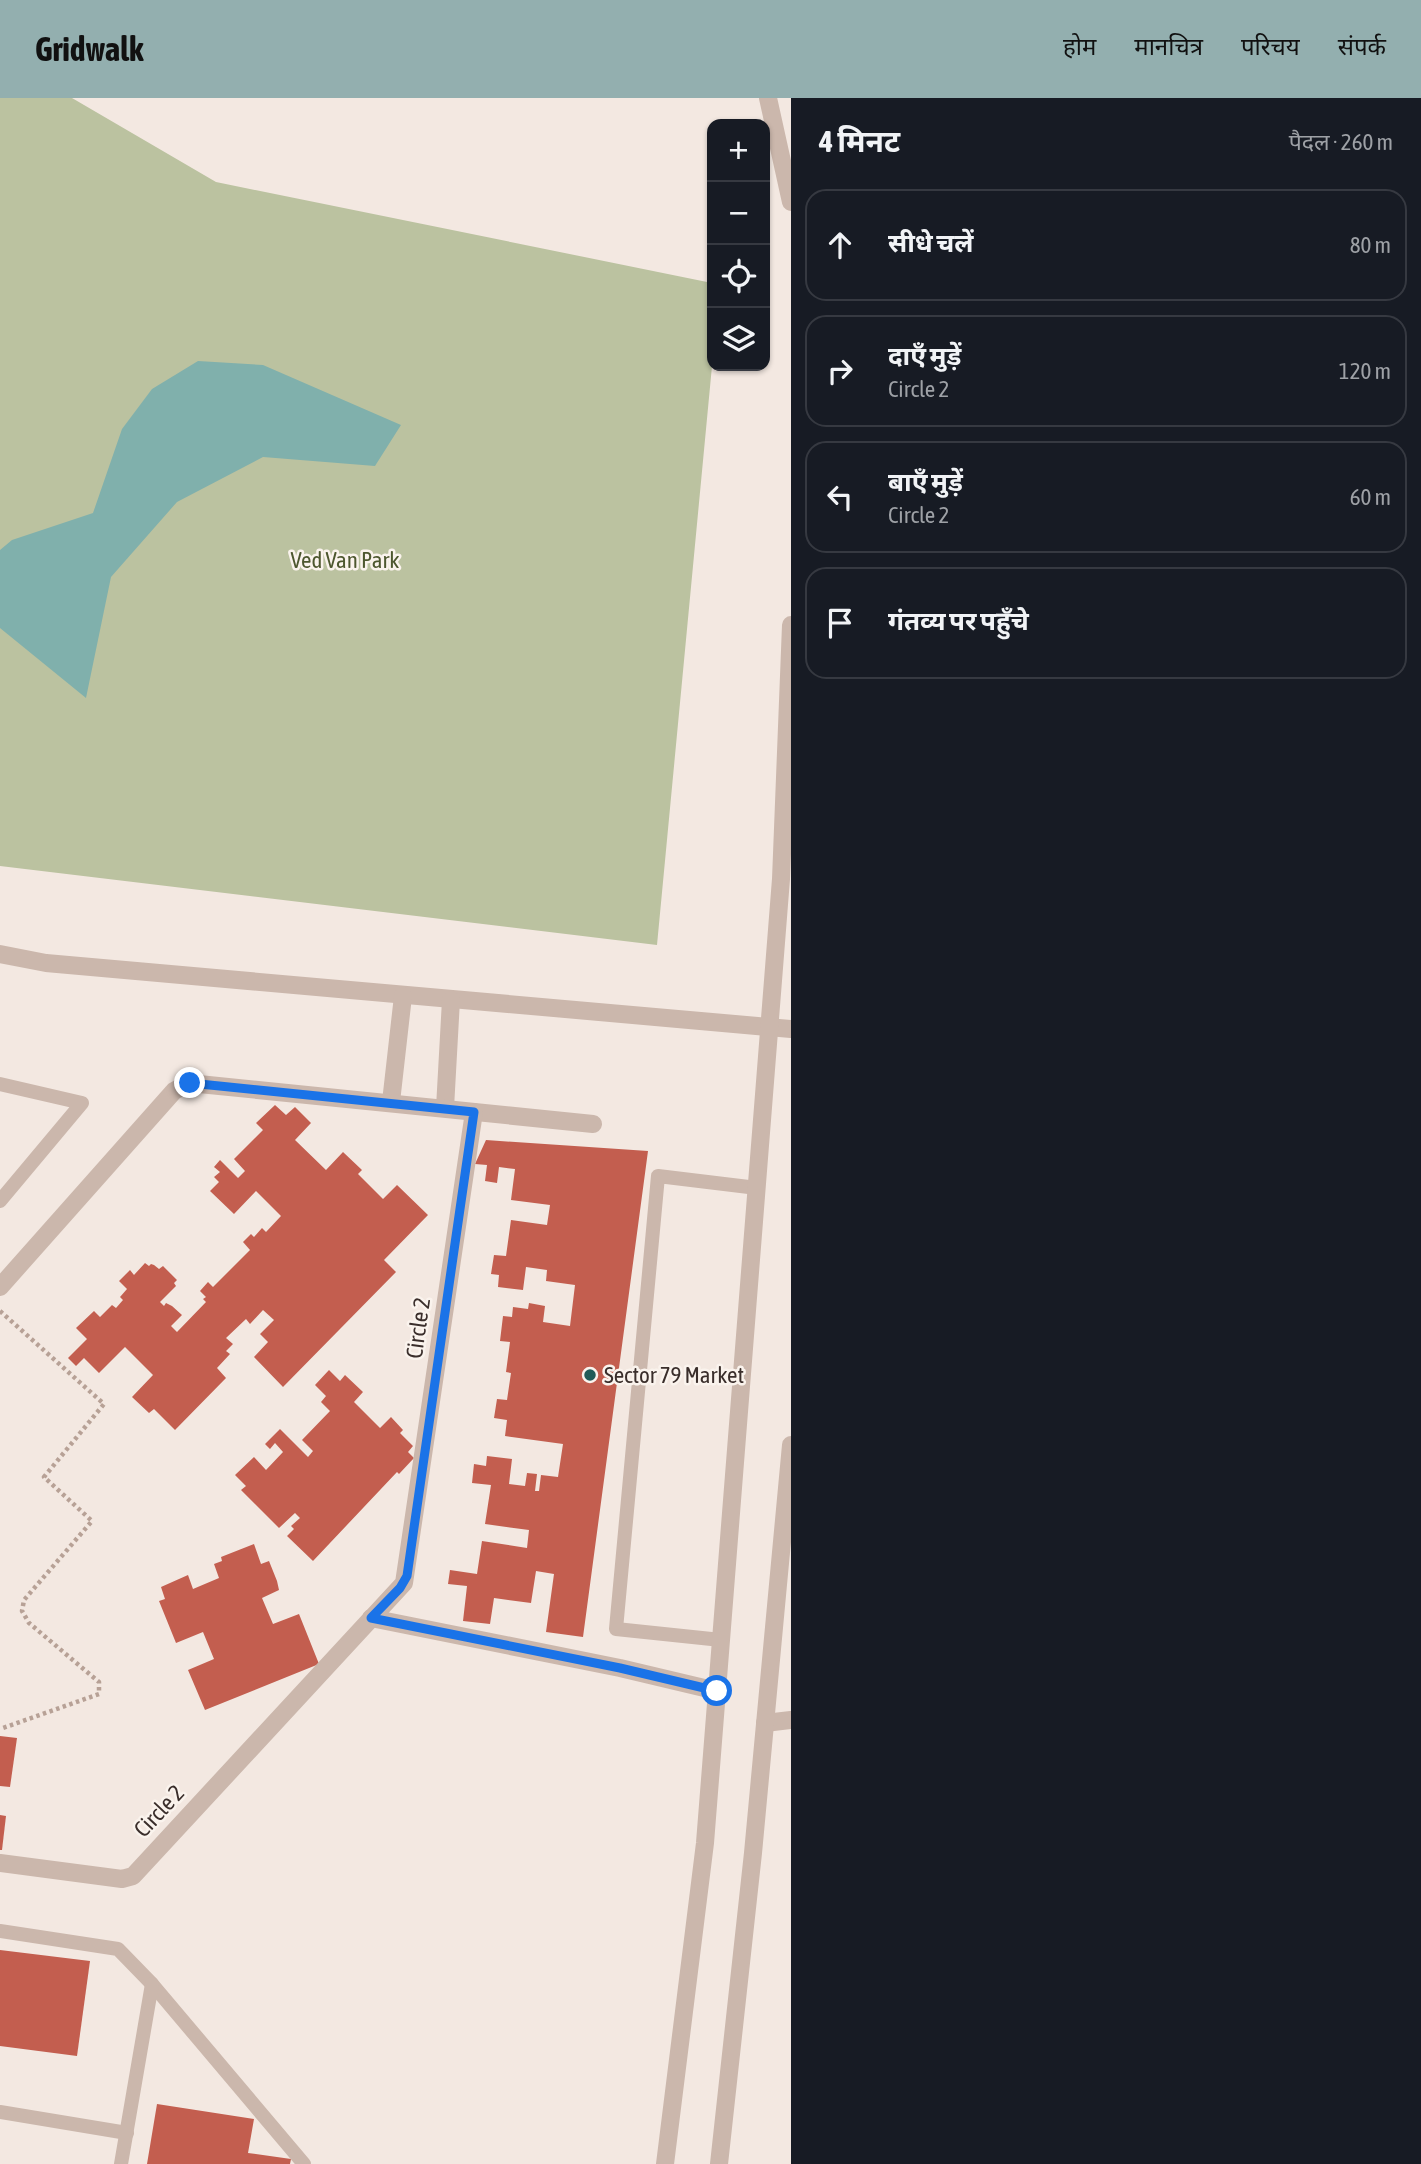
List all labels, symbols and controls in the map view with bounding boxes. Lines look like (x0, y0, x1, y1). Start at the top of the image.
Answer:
text: Gridwalk (35, 30, 143, 68)
text: होम (1063, 33, 1096, 60)
text: मानचित्र (1134, 33, 1203, 60)
text: परिचय (1241, 33, 1300, 60)
text: संपर्क (1338, 33, 1386, 60)
map controls (707, 119, 770, 371)
button: + (707, 119, 770, 182)
text: 4 मिनट (819, 124, 900, 158)
text: पैदल · 260 m (1289, 129, 1393, 155)
button: − (707, 182, 770, 245)
icon: ahead (821, 226, 859, 264)
text: सीधे चलें (888, 228, 974, 258)
text: 80 m (1350, 232, 1391, 258)
button: locate (707, 245, 770, 308)
button: layers (707, 308, 770, 371)
text: दाएँ मुड़ें (888, 341, 961, 371)
icon: right (821, 352, 859, 390)
text: 120 m (1339, 358, 1391, 384)
text: Circle 2 (888, 376, 949, 402)
text: बाएँ मुड़ें (888, 467, 963, 497)
icon: left (821, 478, 859, 516)
text: 60 m (1350, 484, 1391, 510)
text: Circle 2 (888, 502, 949, 528)
park label: Ved Van Park (291, 547, 399, 573)
icon: arrive (821, 604, 859, 642)
text: गंतव्य पर पहुँचे (888, 606, 1029, 636)
route end (174, 1067, 205, 1098)
street label: Circle 2 (401, 1296, 435, 1360)
place label: Sector 79 Market (604, 1362, 744, 1388)
marker: Sector 79 Market (582, 1367, 598, 1383)
route start (701, 1675, 732, 1706)
street label: Circle 2 (129, 1780, 189, 1842)

